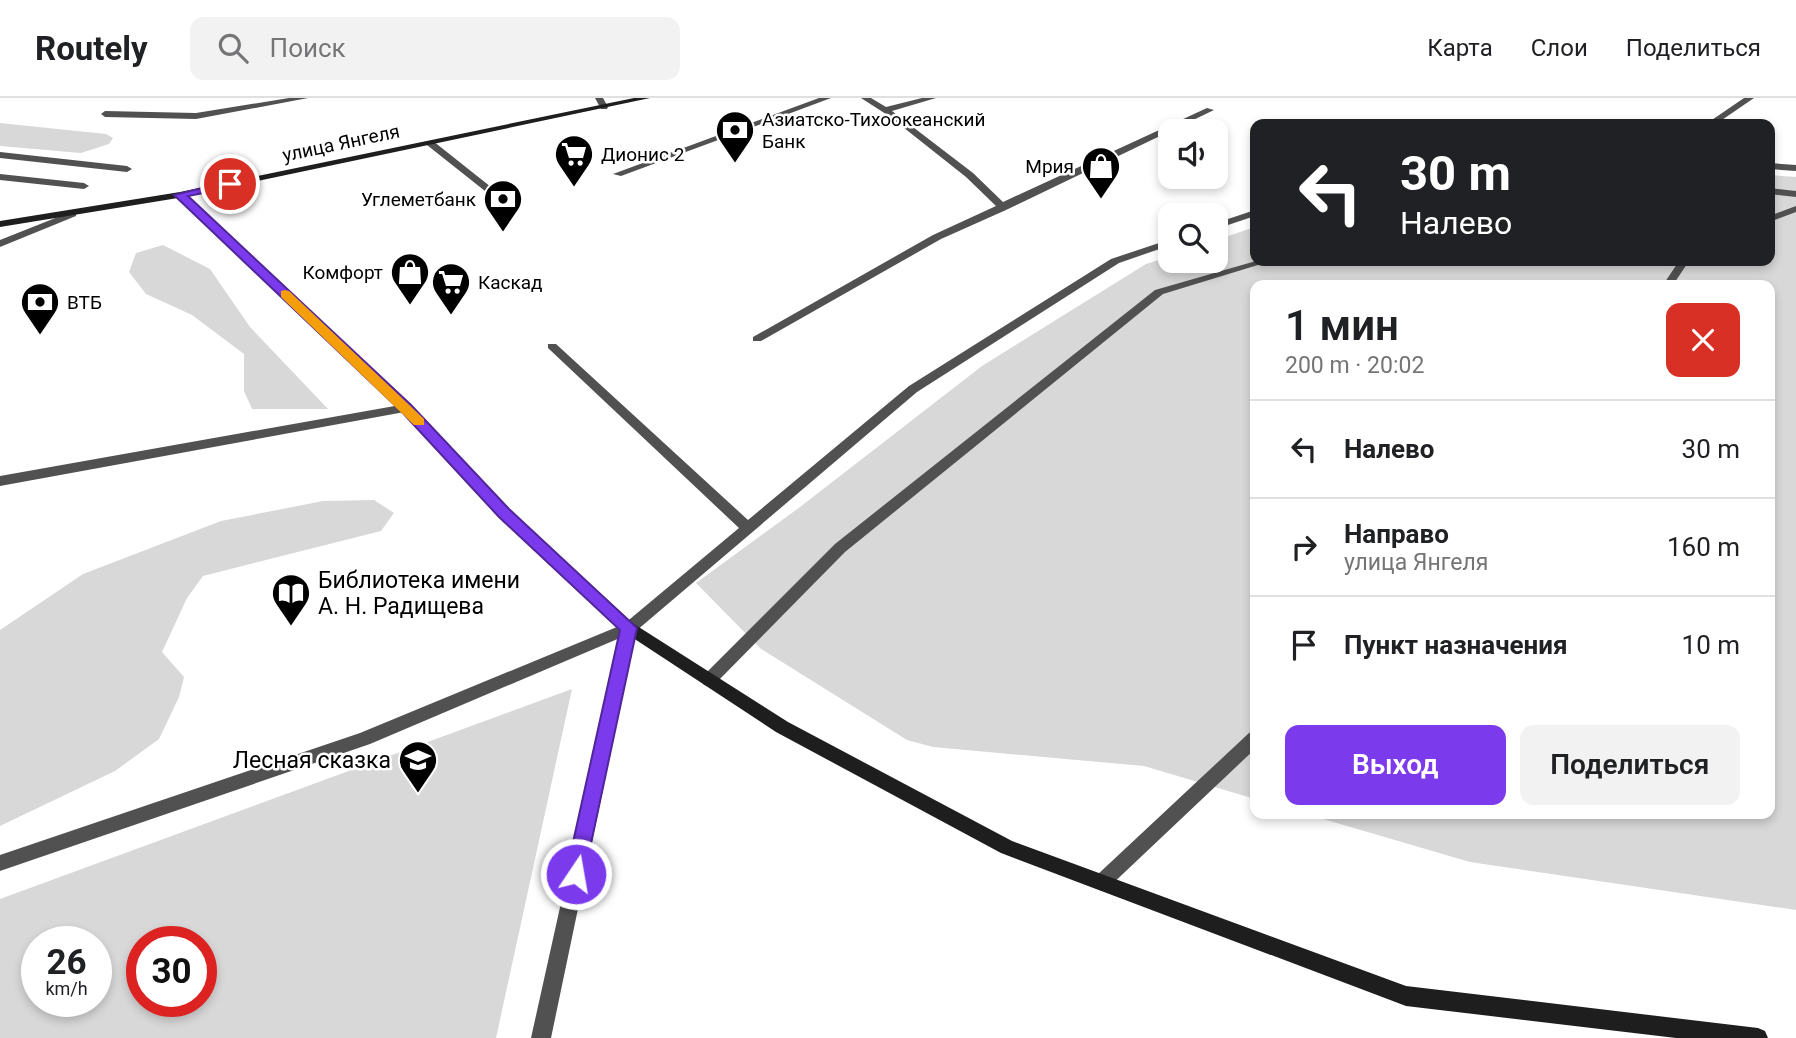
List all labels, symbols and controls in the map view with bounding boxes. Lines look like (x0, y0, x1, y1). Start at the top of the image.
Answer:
search box (190, 17, 680, 80)
text: Routely (35, 29, 148, 68)
icon: search (214, 29, 252, 67)
text: Поиск (270, 33, 346, 63)
text: Карта (1427, 34, 1493, 62)
text: Слои (1531, 34, 1588, 62)
text: Поделиться (1626, 34, 1761, 62)
place label: Азиатско-Тихоокеанский Банк (762, 108, 986, 153)
bank icon: Азиатско-Тихоокеанский Банк (714, 109, 756, 164)
street label: улица Янгеля (280, 119, 402, 167)
map controls (1158, 119, 1228, 273)
button: sound (1158, 119, 1228, 189)
supermarket icon: Дионис 2 (553, 133, 595, 188)
place label: Дионис 2 (601, 143, 684, 166)
shop icon: Мрия (1080, 145, 1122, 200)
text: 30 m (1400, 145, 1511, 202)
icon: left (1285, 147, 1376, 238)
pin (200, 154, 260, 214)
place label: Мрия (1025, 155, 1074, 178)
icon: arrive (211, 165, 249, 203)
bank icon: Углеметбанк (482, 178, 524, 233)
place label: Углеметбанк (361, 188, 477, 211)
button: search (1158, 203, 1228, 273)
text: Налево (1400, 204, 1512, 242)
shop icon: Комфорт (389, 251, 431, 306)
place label: Комфорт (302, 261, 383, 284)
supermarket icon: Каскад (430, 261, 472, 316)
place label: Каскад (478, 271, 543, 294)
bank icon: ВТБ (19, 281, 61, 336)
place label: ВТБ (67, 291, 102, 314)
text: 1 мин (1285, 301, 1399, 350)
button: close (1666, 303, 1740, 377)
text: 200 m · 20:02 (1285, 352, 1424, 379)
icon: left (1285, 430, 1323, 468)
text: Налево (1344, 434, 1434, 464)
text: 30 m (1682, 434, 1740, 464)
text: Направо (1344, 519, 1449, 549)
icon: right (1285, 528, 1323, 566)
text: 160 m (1667, 532, 1740, 562)
text: улица Янгеля (1344, 549, 1488, 576)
place label: Библиотека имени А. Н. Радищева (318, 567, 520, 620)
library icon: Библиотека имени А. Н. Радищева (270, 572, 312, 627)
icon: arrive (1285, 626, 1323, 664)
text: Пункт назначения (1344, 630, 1568, 660)
text: 10 m (1682, 630, 1740, 660)
button: Выход (1285, 725, 1506, 805)
button: Поделиться (1520, 725, 1740, 805)
school or university icon: Лесная сказка (397, 739, 439, 794)
place label: Лесная сказка (233, 747, 391, 774)
position arrow (539, 837, 613, 911)
speed limit sign: 30 (126, 926, 217, 1017)
text: 26 (46, 942, 87, 983)
text: km/h (45, 978, 88, 999)

